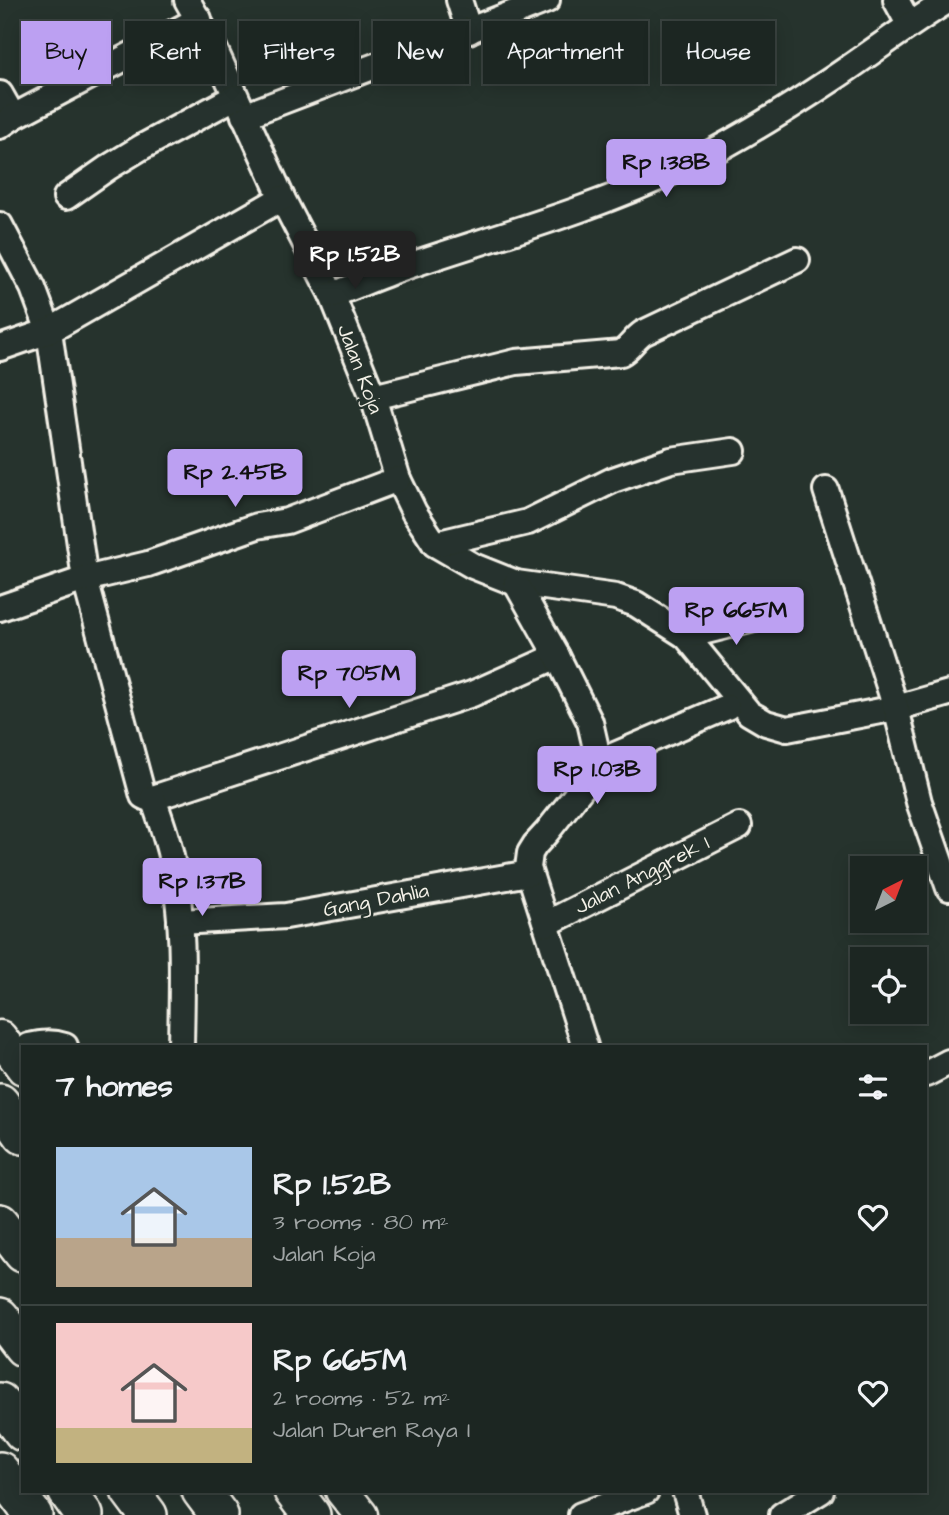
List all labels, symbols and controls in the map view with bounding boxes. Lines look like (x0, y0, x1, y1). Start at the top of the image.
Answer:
chip: Buy (21, 21, 111, 84)
chip: Rent (125, 21, 225, 84)
chip: Filters (239, 21, 359, 84)
chip: New (373, 21, 469, 84)
chip: Apartment (483, 21, 648, 84)
chip: House (662, 21, 775, 84)
pin: Rp 1.38B (594, 140, 738, 199)
text: Rp 1.38B (622, 146, 710, 178)
pin: Rp 1.52B (283, 232, 427, 291)
text: Rp 1.52B (310, 238, 400, 270)
street label: Jalan Koja (330, 320, 390, 418)
pin: Rp 2.45B (163, 449, 307, 509)
text: Rp 2.45B (183, 456, 287, 488)
pin: Rp 665M (671, 588, 801, 647)
text: Rp 665M (685, 594, 787, 626)
pin: Rp 705M (284, 650, 414, 710)
text: Rp 705M (298, 657, 400, 689)
pin: Rp 1.03B (525, 746, 669, 806)
text: Rp 1.03B (553, 753, 641, 785)
street label: Jalan Anggrek 1 (570, 829, 715, 923)
north arrow (850, 856, 928, 933)
map controls (850, 856, 927, 1024)
pin: Rp 1.37B (130, 858, 274, 918)
text: Rp 1.37B (159, 865, 245, 897)
street label: Gang Dahlia (321, 876, 432, 926)
button: locate (850, 947, 927, 1024)
text: 7 homes (56, 1066, 173, 1108)
icon: filters (854, 1068, 892, 1106)
text: Rp 1.52B (273, 1164, 391, 1206)
icon: home (112, 1175, 196, 1259)
icon: heart (854, 1198, 892, 1236)
text: 3 rooms · 80 m² (273, 1206, 449, 1238)
text: Jalan Koja (273, 1238, 376, 1270)
text: Rp 665M (273, 1340, 407, 1382)
icon: home (112, 1351, 196, 1435)
icon: heart (854, 1374, 892, 1412)
text: 2 rooms · 52 m² (273, 1382, 450, 1414)
text: Jalan Duren Raya I (273, 1414, 470, 1446)

